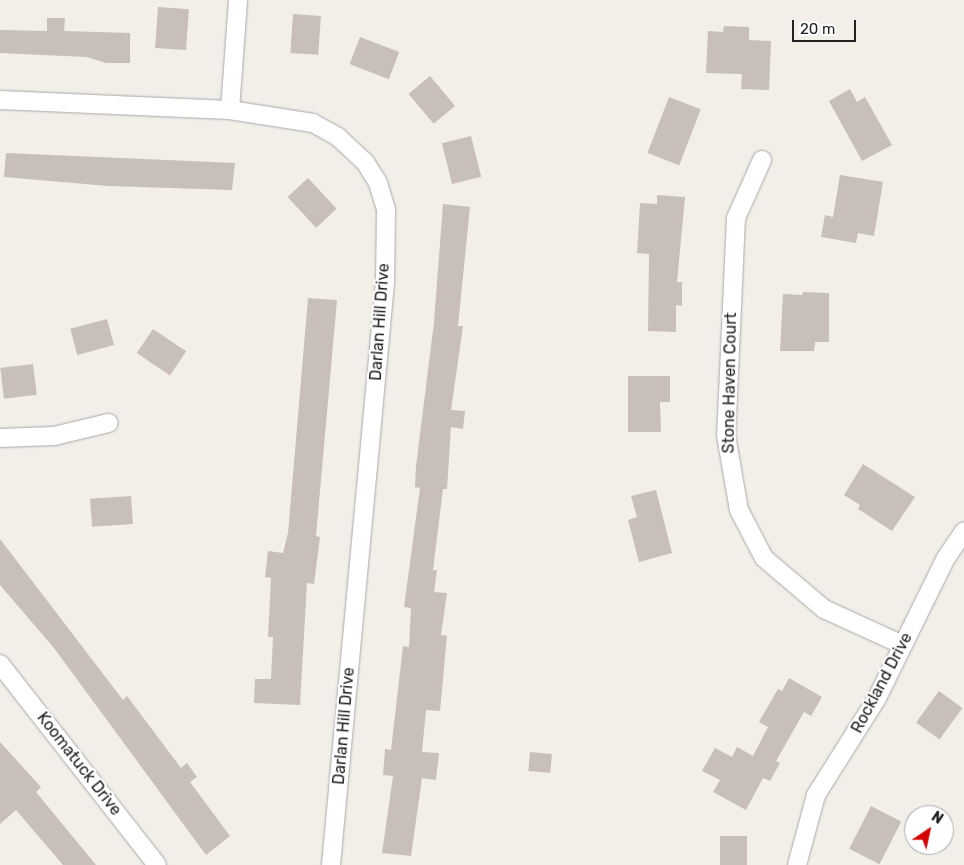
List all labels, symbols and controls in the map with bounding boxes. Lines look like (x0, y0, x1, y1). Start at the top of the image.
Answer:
scale bar (794, 10, 858, 42)
text: 20 m (800, 20, 835, 38)
street label: Darlan Hill Drive (366, 263, 394, 381)
street label: Stone Haven Court (719, 312, 741, 454)
street label: Rockland Drive (847, 629, 917, 737)
street label: Darlan Hill Drive (329, 667, 359, 785)
street label: Koomatuck Drive (33, 708, 125, 820)
north arrow (904, 805, 954, 855)
text: N (928, 808, 946, 828)

